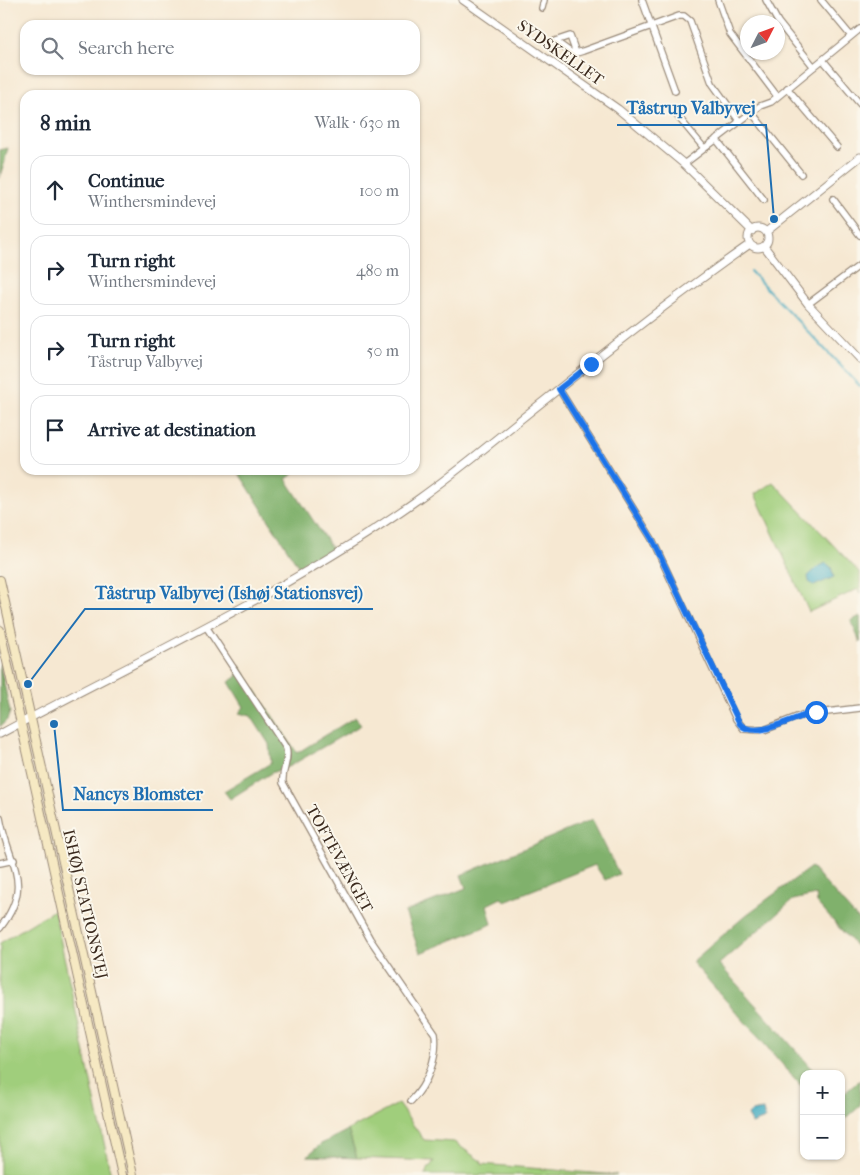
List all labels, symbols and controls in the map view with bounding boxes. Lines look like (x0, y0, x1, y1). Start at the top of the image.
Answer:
north arrow (740, 15, 785, 60)
street label: SYDSKELLET (514, 16, 608, 89)
search box (20, 20, 420, 75)
icon: search (38, 34, 66, 62)
text: Search here (78, 37, 174, 59)
callout: Tåstrup Valbyvej (617, 92, 766, 125)
text: Tåstrup Valbyvej (625, 98, 756, 119)
text: 8 min (40, 111, 91, 135)
text: Walk · 630 m (314, 113, 400, 132)
text: Continue (88, 170, 164, 192)
icon: ahead (41, 176, 69, 204)
text: 100 m (359, 181, 399, 200)
text: Winthersmindevej (88, 192, 216, 211)
text: Turn right (88, 250, 175, 272)
icon: right (41, 256, 69, 284)
text: 480 m (356, 261, 399, 280)
text: Winthersmindevej (88, 272, 216, 291)
text: Turn right (88, 330, 175, 352)
icon: right (41, 336, 69, 364)
text: 50 m (367, 341, 399, 360)
text: Tåstrup Valbyvej (88, 352, 203, 371)
route end (580, 353, 603, 376)
icon: arrive (41, 416, 69, 444)
text: Arrive at destination (88, 419, 256, 441)
callout: Tåstrup Valbyvej (Ishøj Stationsvej) (85, 576, 373, 609)
text: Tåstrup Valbyvej (Ishøj Stationsvej) (94, 583, 363, 604)
route start (805, 701, 828, 724)
callout: Nancys Blomster (63, 777, 213, 810)
text: Nancys Blomster (73, 784, 203, 805)
street label: TOFTEVÆNGET (302, 801, 377, 916)
street label: ISHØJ STATIONSVEJ (59, 827, 112, 981)
map controls (800, 1070, 845, 1160)
button: + (800, 1070, 845, 1115)
button: − (800, 1115, 845, 1160)

